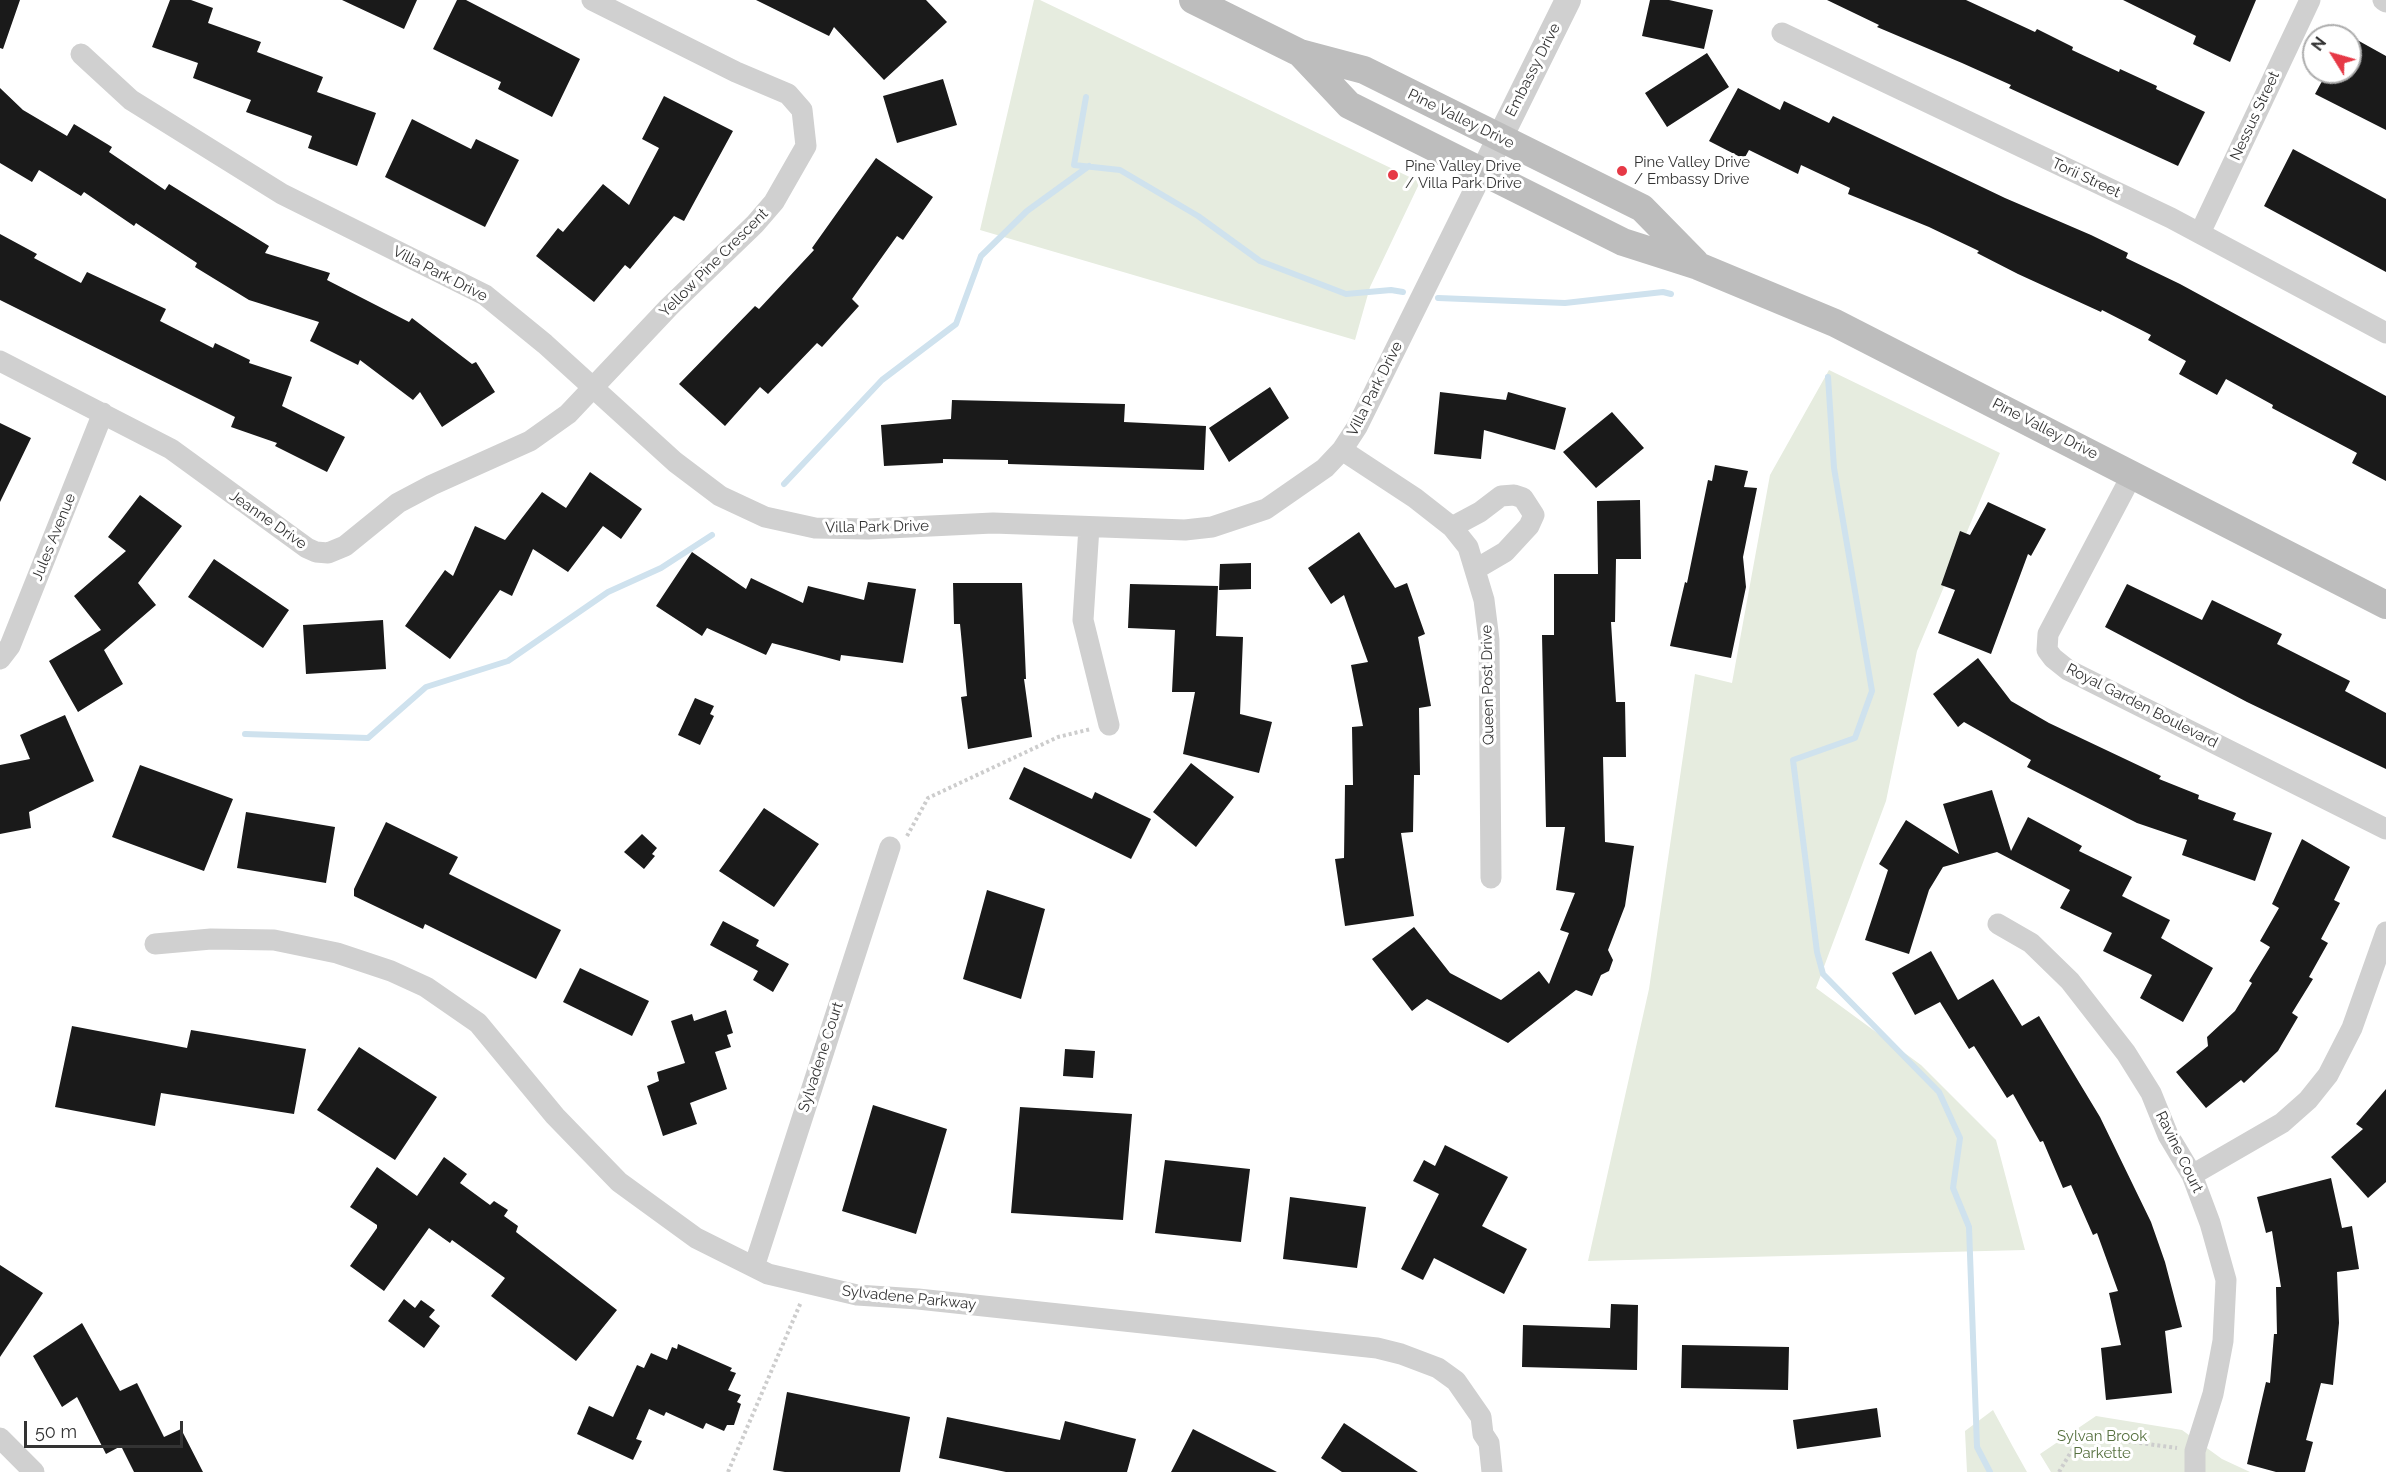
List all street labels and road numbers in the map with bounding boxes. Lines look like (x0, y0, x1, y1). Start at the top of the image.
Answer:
street label: Embassy Drive (1502, 20, 1564, 120)
street label: Nessus Street (2226, 69, 2284, 163)
street label: Pine Valley Drive (1405, 85, 1517, 153)
street label: Torii Street (2049, 154, 2123, 202)
street label: Yellow Pine Crescent (656, 205, 772, 321)
street label: Villa Park Drive (390, 242, 490, 306)
street label: Villa Park Drive (1343, 339, 1407, 439)
street label: Pine Valley Drive (1989, 395, 2101, 463)
street label: Jeanne Drive (226, 487, 310, 553)
street label: Jules Avenue (28, 491, 80, 583)
street label: Villa Park Drive (825, 517, 929, 537)
street label: Queen Post Drive (1478, 625, 1498, 745)
street label: Royal Garden Boulevard (2063, 660, 2221, 752)
street label: Sylvadene Court (795, 1000, 847, 1114)
street label: Ravine Court (2151, 1108, 2207, 1196)
street label: Sylvadene Parkway (841, 1282, 977, 1314)

